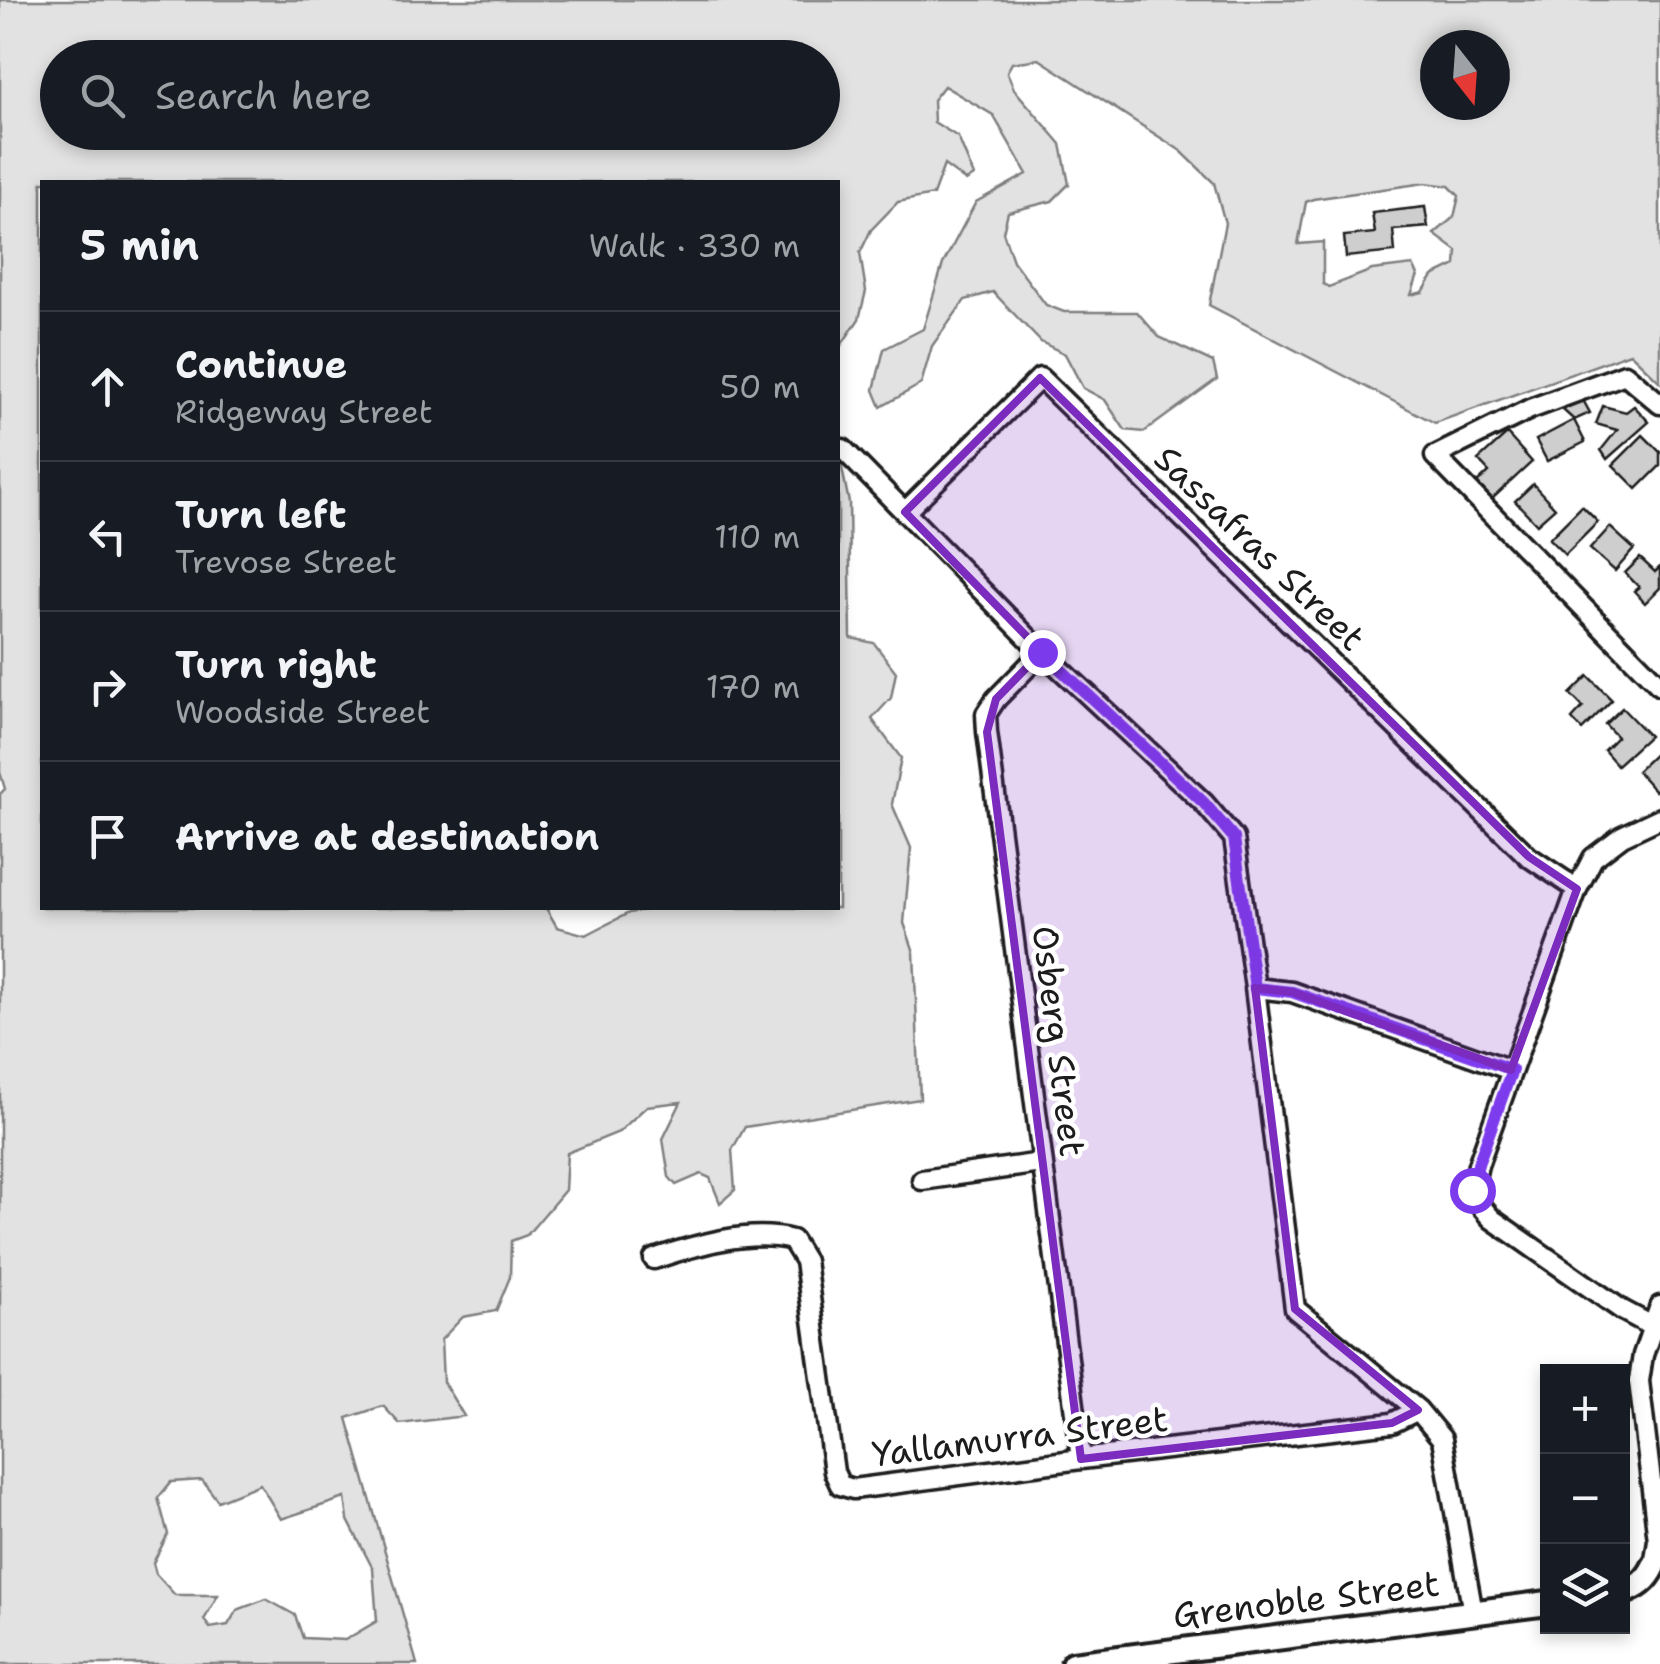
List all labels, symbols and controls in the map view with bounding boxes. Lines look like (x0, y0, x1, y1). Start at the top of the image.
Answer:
north arrow (1420, 30, 1510, 120)
search box (40, 40, 840, 150)
icon: search (75, 68, 130, 123)
text: Search here (155, 70, 372, 121)
text: 5 min (80, 217, 199, 273)
text: Walk · 330 m (589, 224, 800, 267)
text: Continue (175, 339, 347, 390)
icon: ahead (80, 359, 135, 414)
text: 50 m (720, 365, 800, 408)
text: Ridgeway Street (175, 390, 433, 433)
street label: Sassafras Street (1144, 435, 1376, 661)
text: Turn left (175, 489, 347, 540)
icon: left (80, 509, 135, 564)
text: 110 m (714, 515, 800, 558)
text: Trevose Street (175, 540, 397, 583)
route end (1020, 630, 1066, 676)
text: Turn right (175, 639, 377, 690)
icon: right (80, 659, 135, 714)
text: 170 m (706, 665, 800, 708)
text: Woodside Street (175, 690, 430, 733)
icon: arrive (80, 809, 135, 864)
text: Arrive at destination (175, 811, 599, 862)
street label: Osberg Street (1022, 923, 1096, 1159)
route start (1450, 1168, 1496, 1214)
map controls (1540, 1364, 1630, 1634)
button: + (1540, 1364, 1630, 1454)
street label: Yallamurra Street (869, 1395, 1171, 1477)
button: − (1540, 1454, 1630, 1544)
button: layers (1540, 1544, 1630, 1634)
street label: Grenoble Street (1170, 1559, 1442, 1639)

